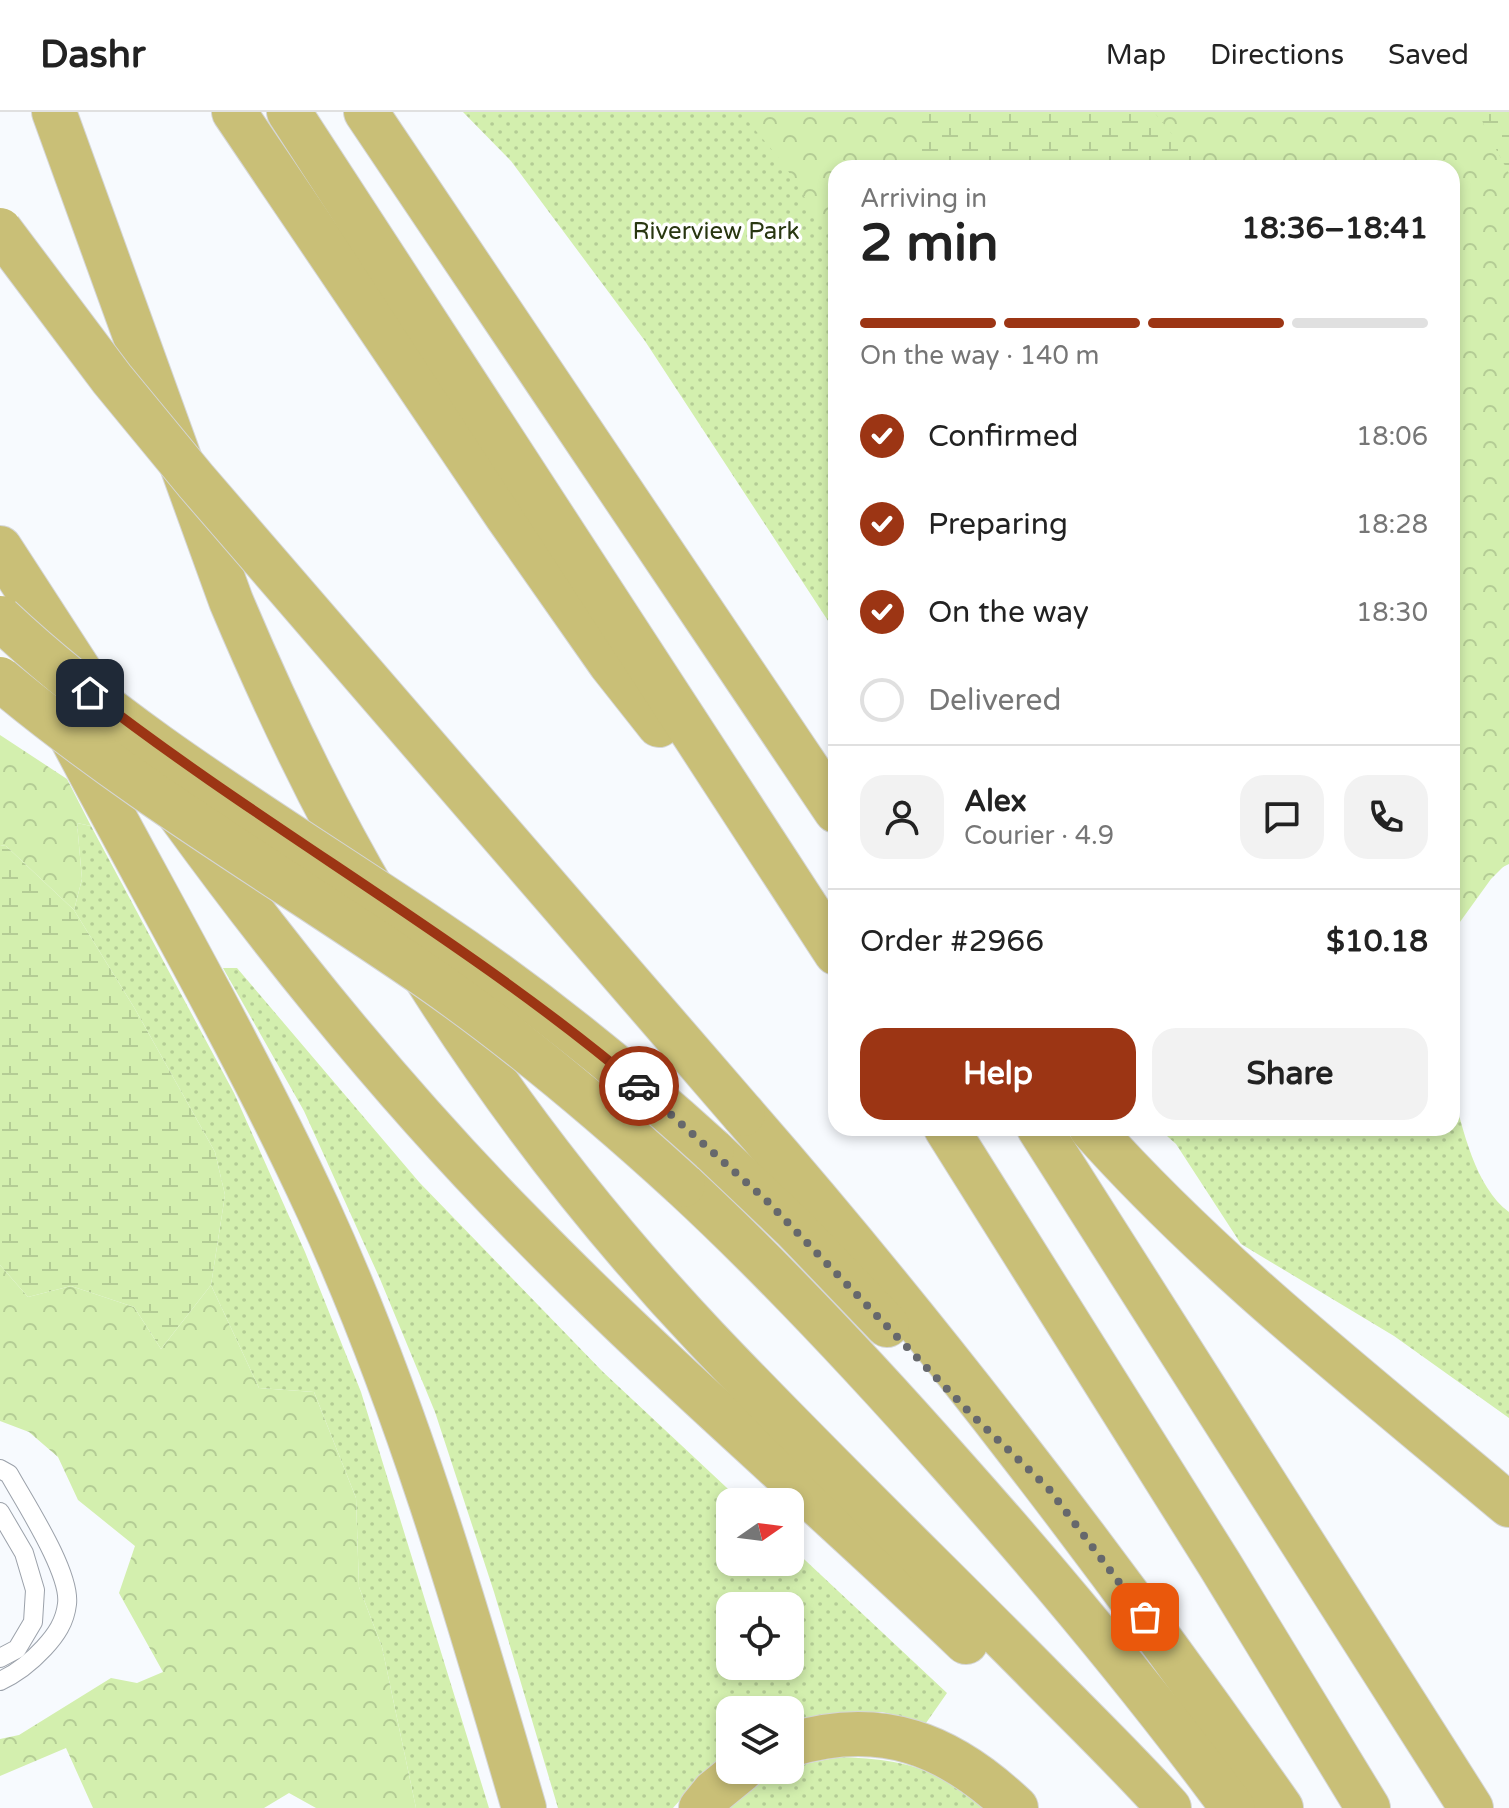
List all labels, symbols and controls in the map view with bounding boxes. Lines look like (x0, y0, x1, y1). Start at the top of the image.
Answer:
text: Dashr (40, 32, 145, 78)
text: Map (1106, 38, 1166, 72)
text: Directions (1210, 38, 1344, 72)
text: Saved (1388, 38, 1469, 72)
text: Arriving in (860, 183, 987, 214)
text: 18:36–18:41 (1241, 210, 1428, 247)
text: 2 min (860, 212, 999, 275)
park label: Riverview Park (632, 217, 800, 246)
text: On the way · 140 m (860, 340, 1099, 371)
icon: check (860, 414, 904, 458)
text: Confirmed (928, 418, 1079, 455)
text: 18:06 (1356, 421, 1428, 452)
icon: check (860, 502, 904, 546)
text: Preparing (928, 506, 1068, 543)
text: 18:28 (1356, 509, 1428, 540)
icon: check (860, 590, 904, 634)
text: On the way (928, 594, 1089, 631)
text: 18:30 (1356, 597, 1428, 628)
pin (56, 659, 124, 727)
icon: home (68, 671, 112, 715)
text: Delivered (928, 682, 1062, 719)
button: person (860, 775, 944, 859)
button: chat (1240, 775, 1324, 859)
button: phone (1344, 775, 1428, 859)
text: Alex (964, 783, 1027, 820)
text: Courier · 4.9 (964, 820, 1114, 851)
text: Order #2966 (860, 923, 1044, 960)
text: $10.18 (1326, 923, 1428, 960)
button: Help (860, 1028, 1136, 1120)
button: Share (1152, 1028, 1428, 1120)
courier (599, 1046, 679, 1126)
icon: car (617, 1064, 661, 1108)
north arrow (716, 1488, 804, 1576)
map controls (716, 1488, 804, 1784)
pin (1111, 1583, 1179, 1651)
button: locate (716, 1592, 804, 1680)
icon: bag (1123, 1595, 1167, 1639)
button: layers (716, 1696, 804, 1784)

